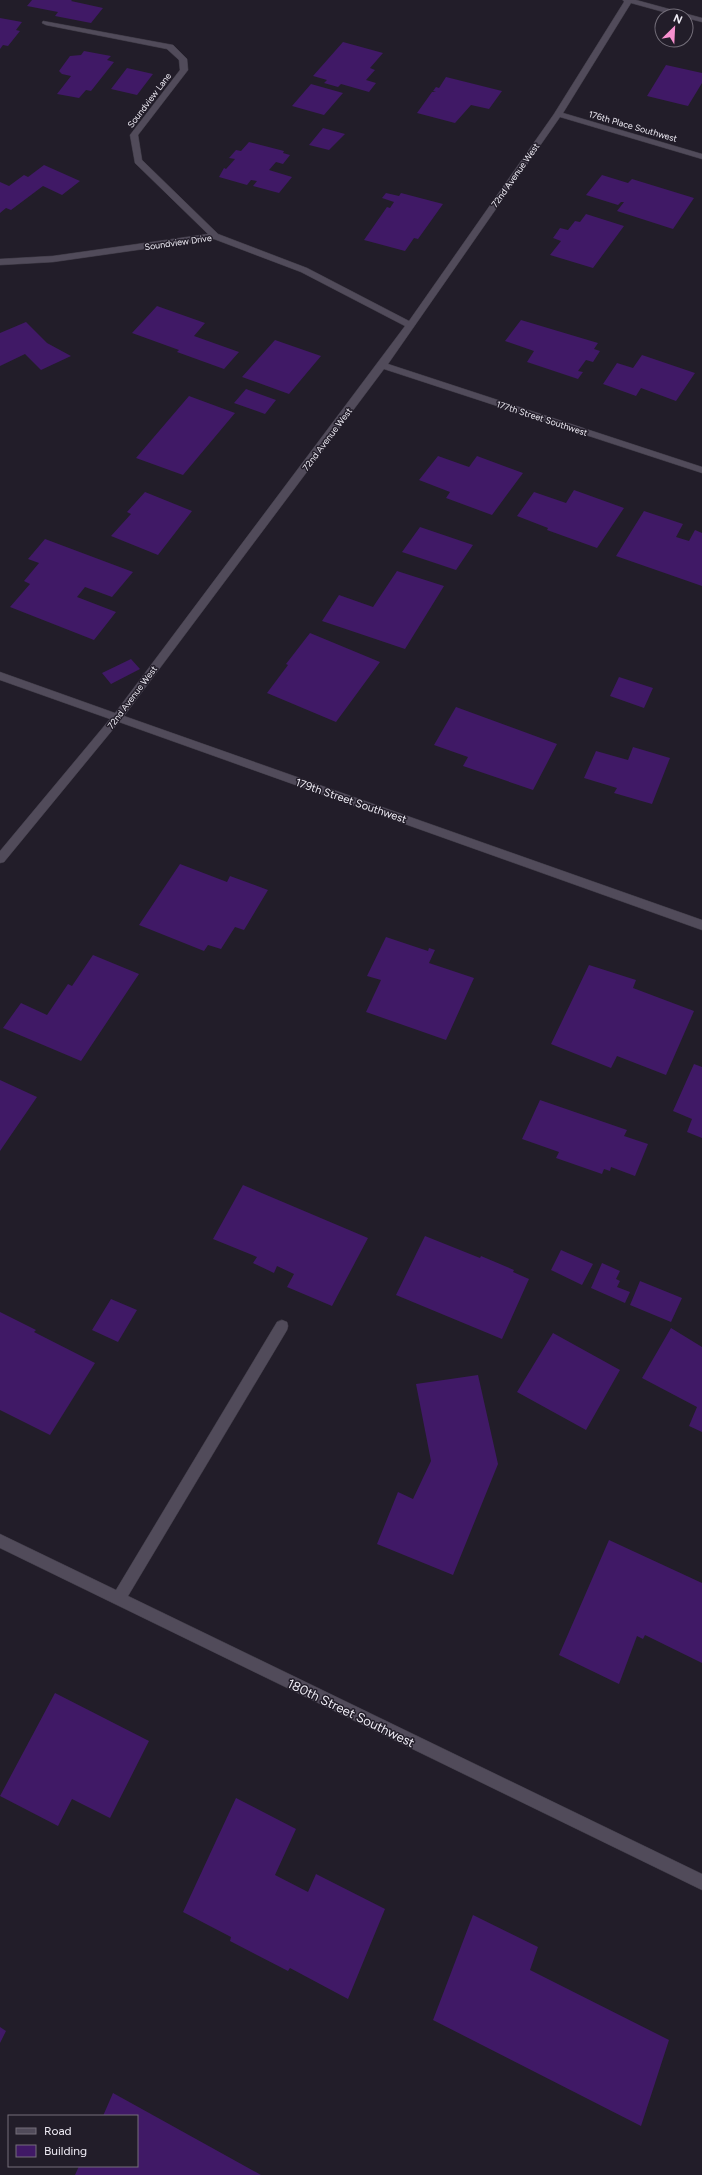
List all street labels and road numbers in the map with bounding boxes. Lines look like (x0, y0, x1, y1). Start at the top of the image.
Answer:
street label: Soundview Lane (125, 70, 173, 130)
street label: 176th Place Southwest (587, 108, 679, 144)
street label: 72nd Avenue West (489, 140, 542, 209)
street label: Soundview Drive (144, 232, 212, 252)
street label: 177th Street Southwest (495, 398, 589, 438)
street label: 72nd Avenue West (300, 405, 355, 473)
street label: 72nd Avenue West (105, 663, 160, 731)
street label: 179th Street Southwest (294, 776, 408, 826)
street label: 180th Street Southwest (285, 1676, 417, 1750)

